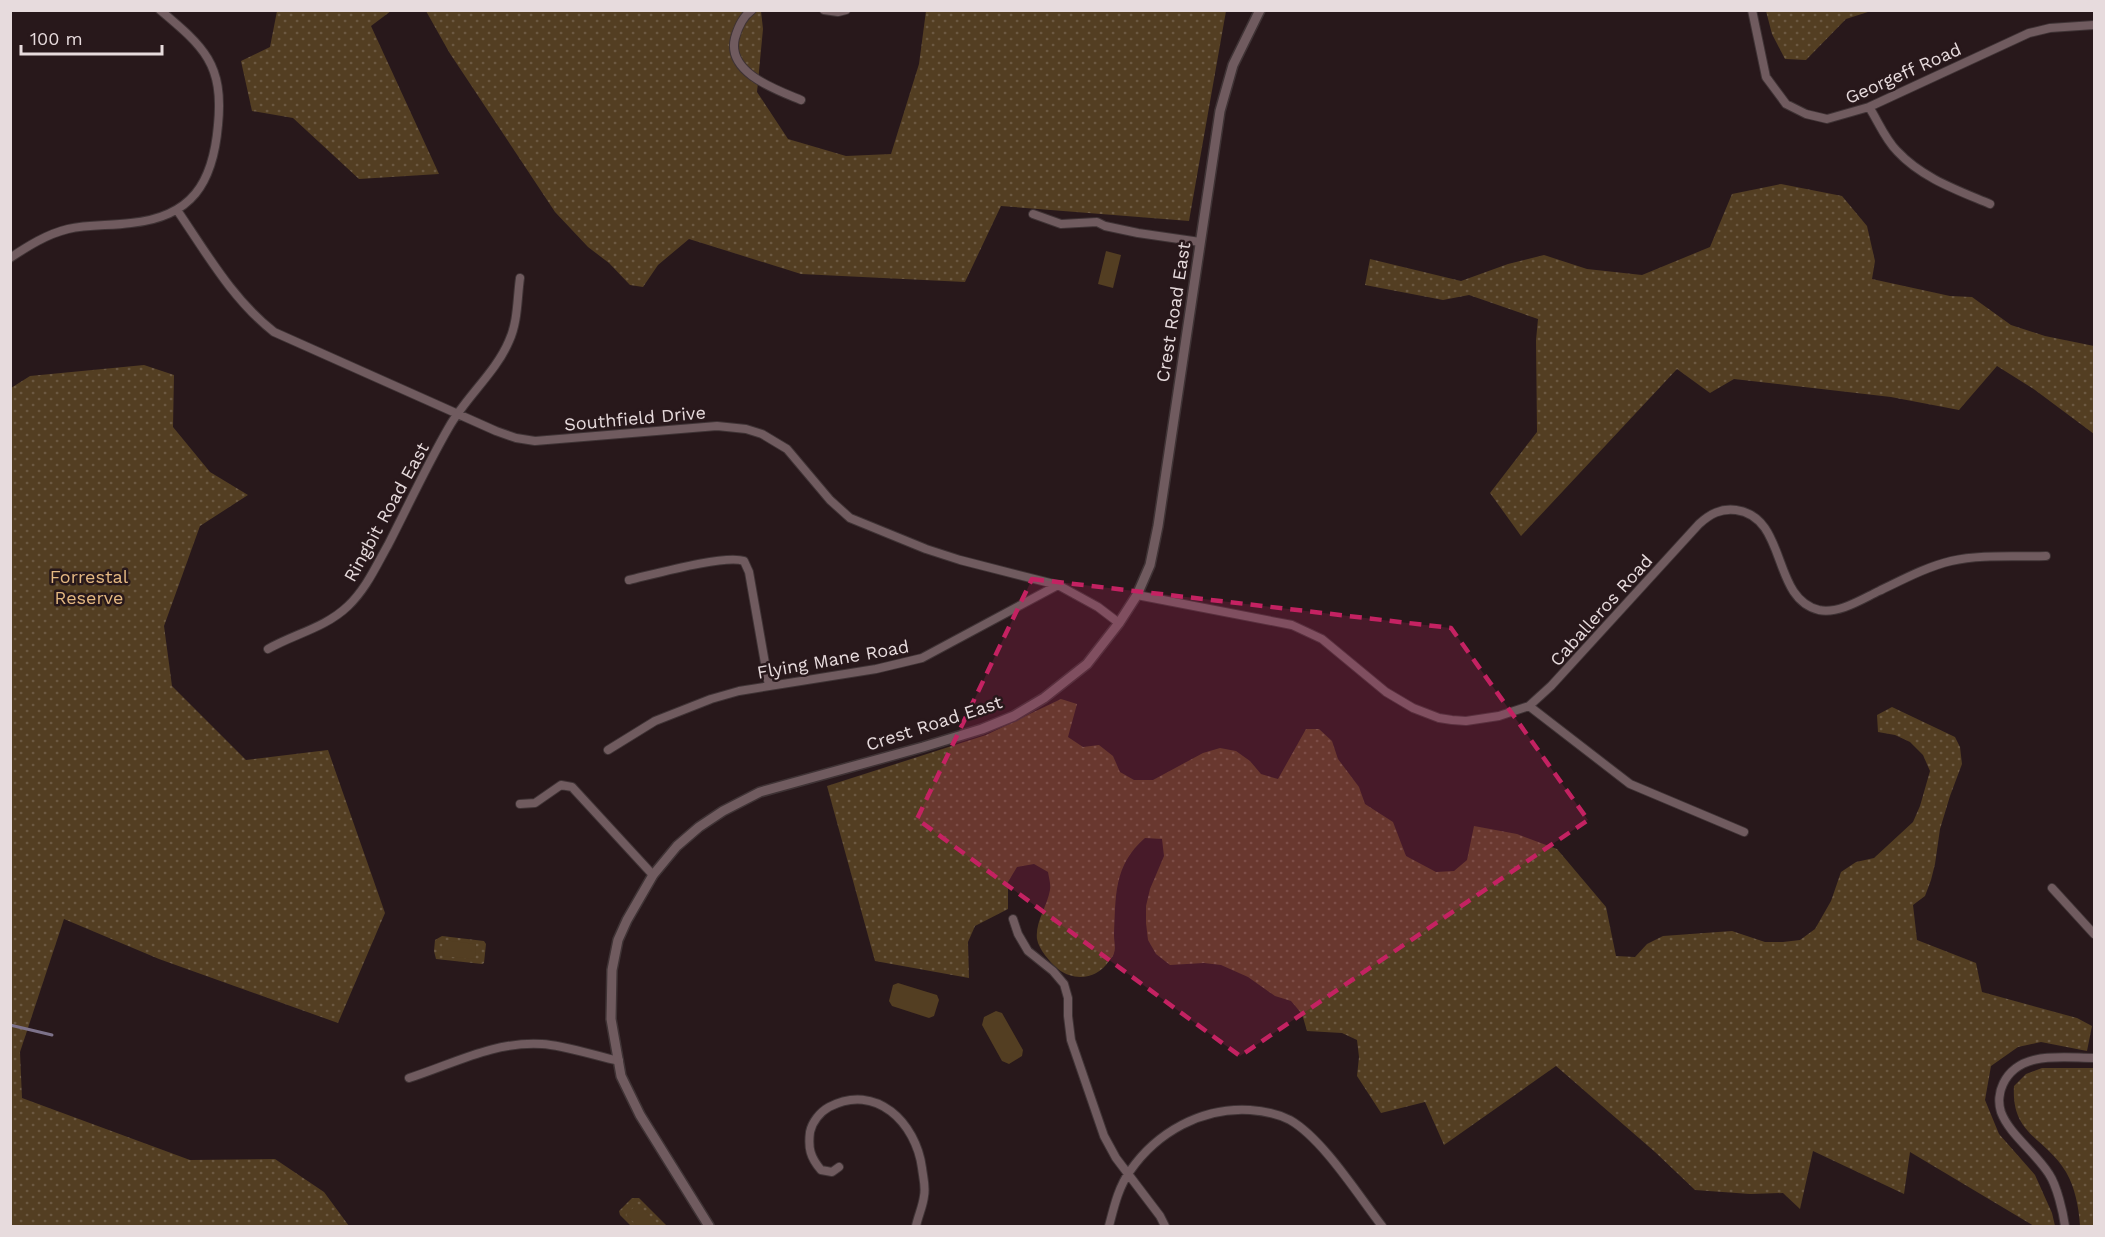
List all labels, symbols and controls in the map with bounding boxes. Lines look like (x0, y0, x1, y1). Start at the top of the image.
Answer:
scale bar (21, 18, 162, 56)
text: 100 m (30, 28, 83, 49)
street label: Georgeff Road (1842, 38, 1964, 108)
street label: Crest Road East (1152, 240, 1195, 384)
street label: Southfield Drive (563, 401, 707, 435)
street label: Ringbit Road East (339, 438, 433, 585)
street label: Caballeros Road (1545, 550, 1657, 670)
park label: Forrestal Reserve (50, 566, 129, 608)
street label: Flying Mane Road (755, 635, 911, 683)
street label: Crest Road East (863, 691, 1005, 755)

